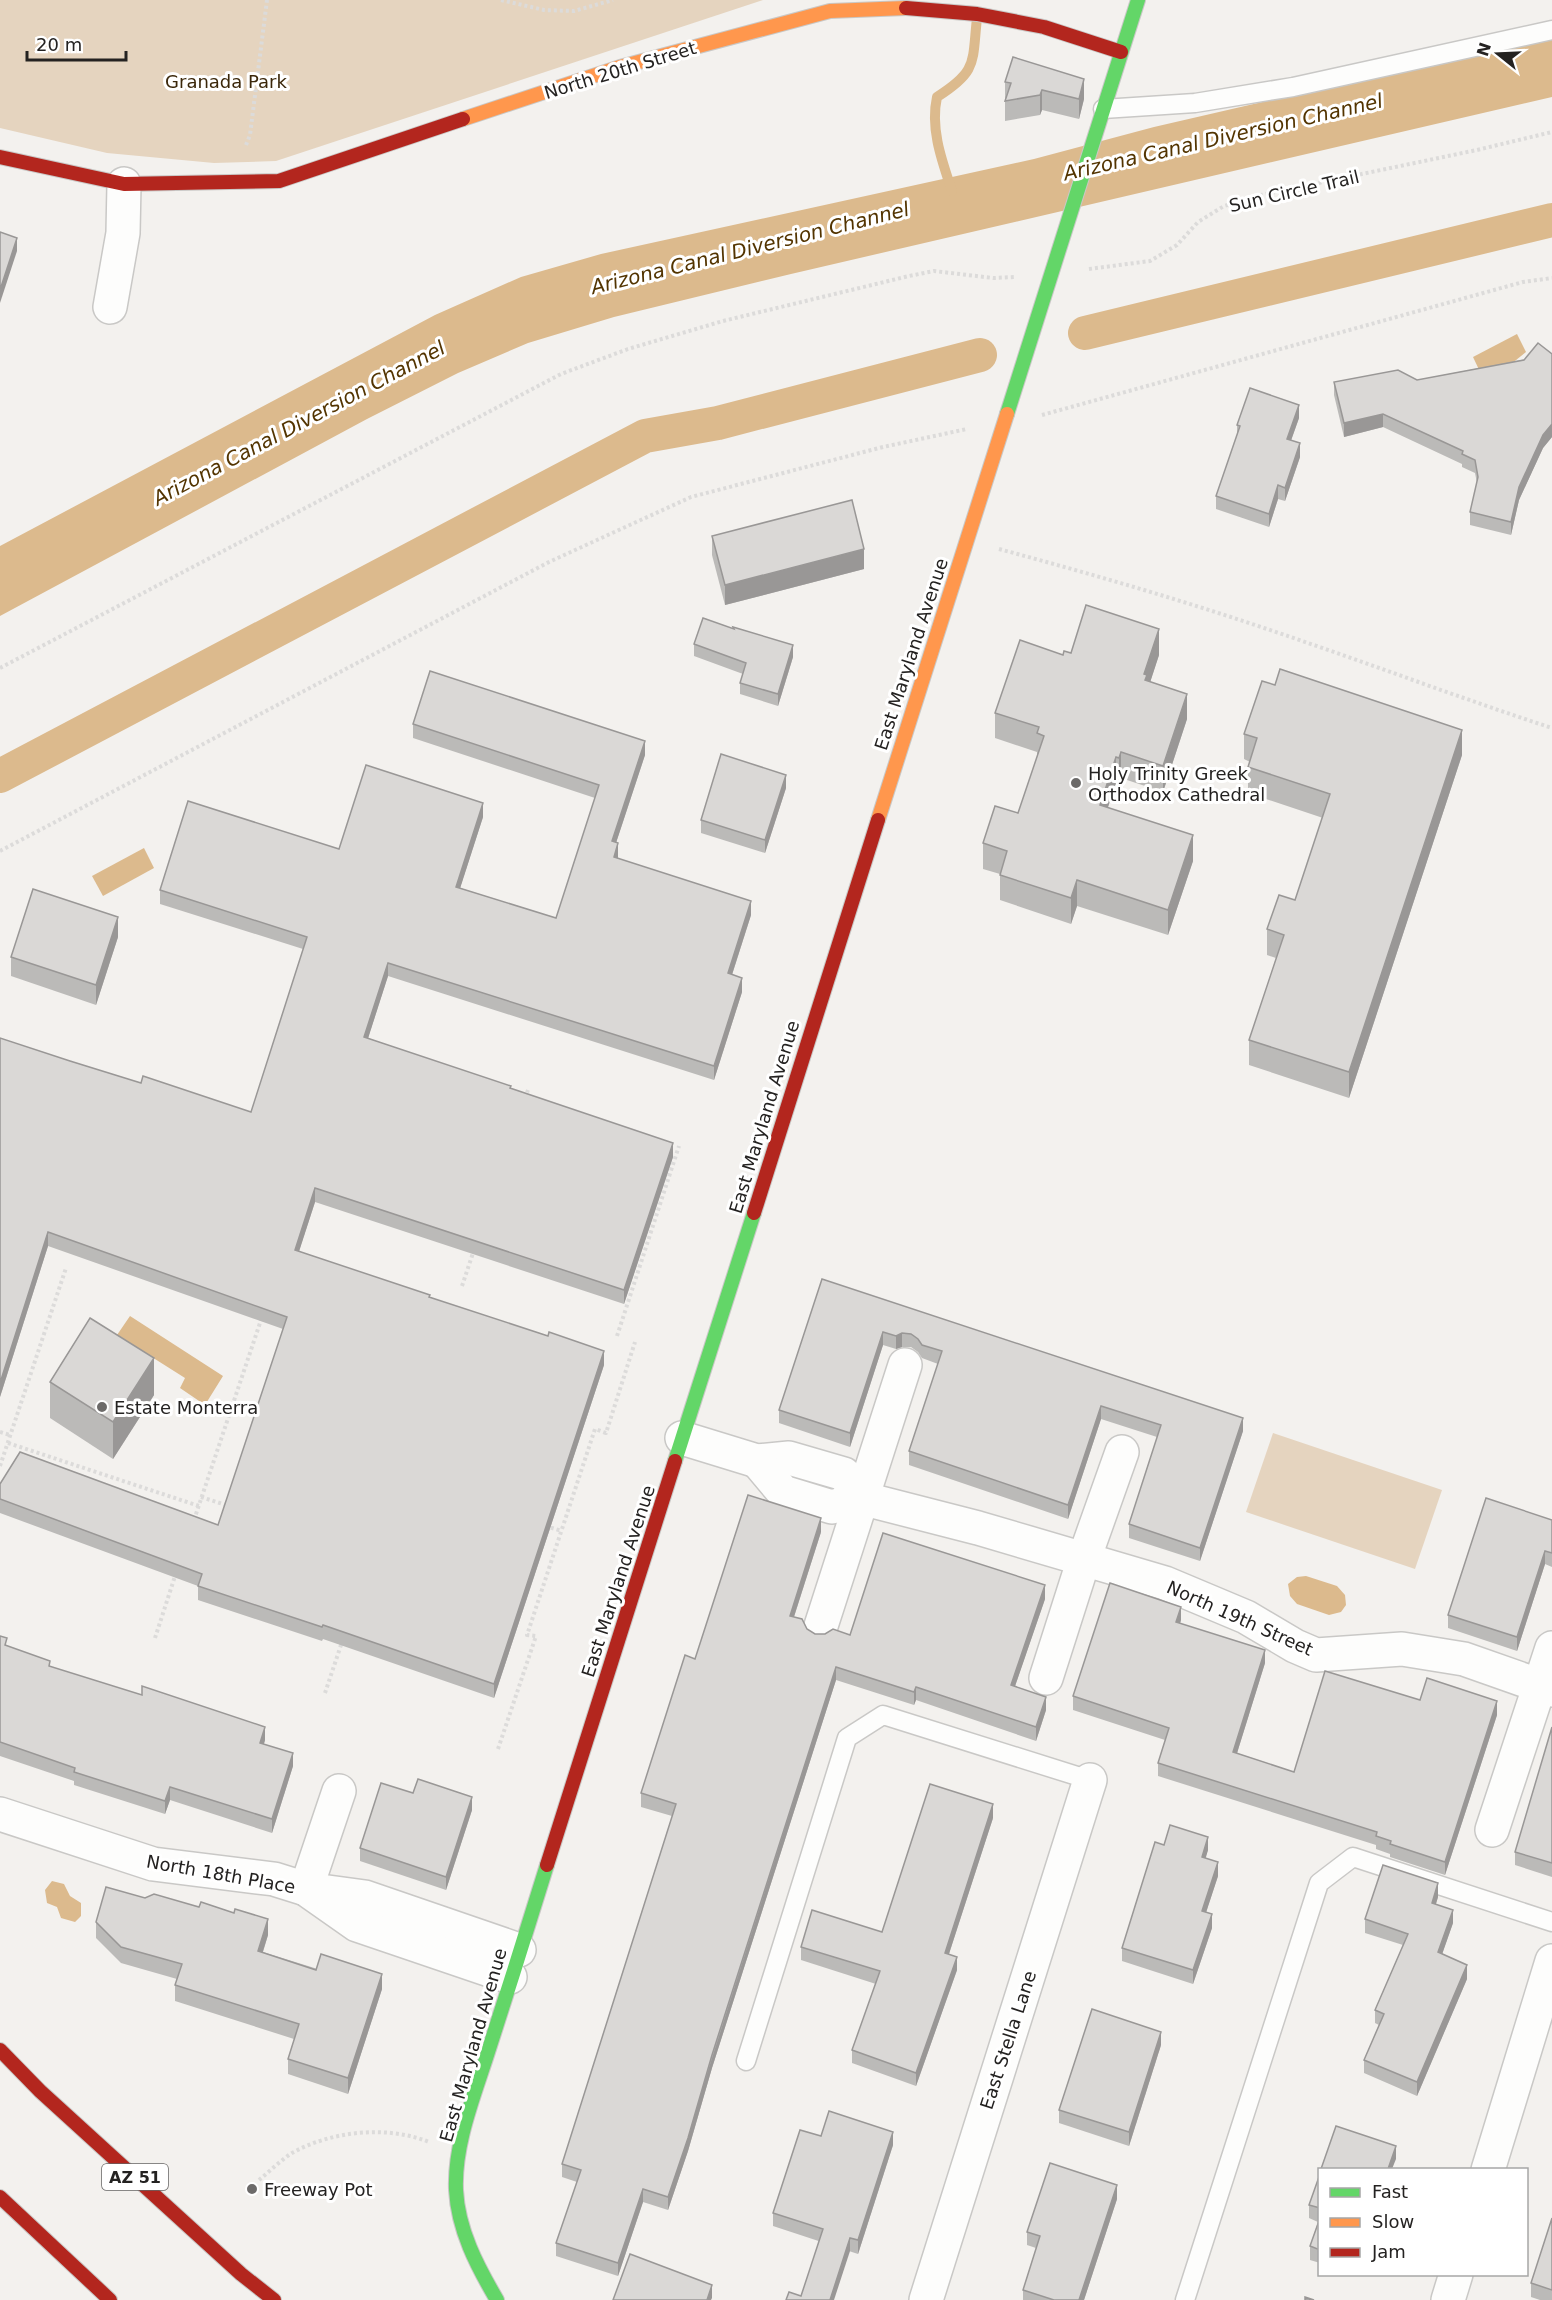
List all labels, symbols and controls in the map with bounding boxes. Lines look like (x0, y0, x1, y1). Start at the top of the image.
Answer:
scale bar (27, 24, 126, 62)
north arrow (1468, 24, 1528, 84)
text: 20 m (36, 34, 82, 55)
street label: North 20th Street (541, 37, 699, 103)
text: N (1473, 40, 1495, 59)
park label: Granada Park (165, 71, 288, 92)
water label: Arizona Canal Diversion Channel (1059, 88, 1386, 186)
street label: Sun Circle Trail (1227, 166, 1361, 216)
water label: Arizona Canal Diversion Channel (586, 197, 912, 300)
water label: Arizona Canal Diversion Channel (147, 335, 449, 511)
street label: East Maryland Avenue (870, 555, 952, 753)
place label: Holy Trinity Greek Orthodox Cathedral (1088, 763, 1265, 805)
marker: Holy Trinity Greek Orthodox Cathedral (1069, 776, 1083, 790)
street label: East Maryland Avenue (725, 1018, 803, 1216)
place label: Estate Monterra (114, 1397, 258, 1418)
marker: Estate Monterra (95, 1400, 109, 1414)
street label: East Maryland Avenue (577, 1482, 659, 1680)
street label: North 19th Street (1164, 1576, 1316, 1660)
street label: North 18th Place (145, 1851, 297, 1897)
street label: East Maryland Avenue (435, 1946, 511, 2144)
street label: East Stella Lane (976, 1968, 1040, 2112)
road number: AZ 51 (102, 2164, 168, 2190)
legend (1318, 2168, 1528, 2276)
place label: Freeway Pot (264, 2179, 373, 2200)
text: Fast (1372, 2181, 1408, 2202)
marker: Freeway Pot (245, 2182, 259, 2196)
text: Slow (1372, 2211, 1414, 2232)
text: Jam (1371, 2241, 1406, 2262)

